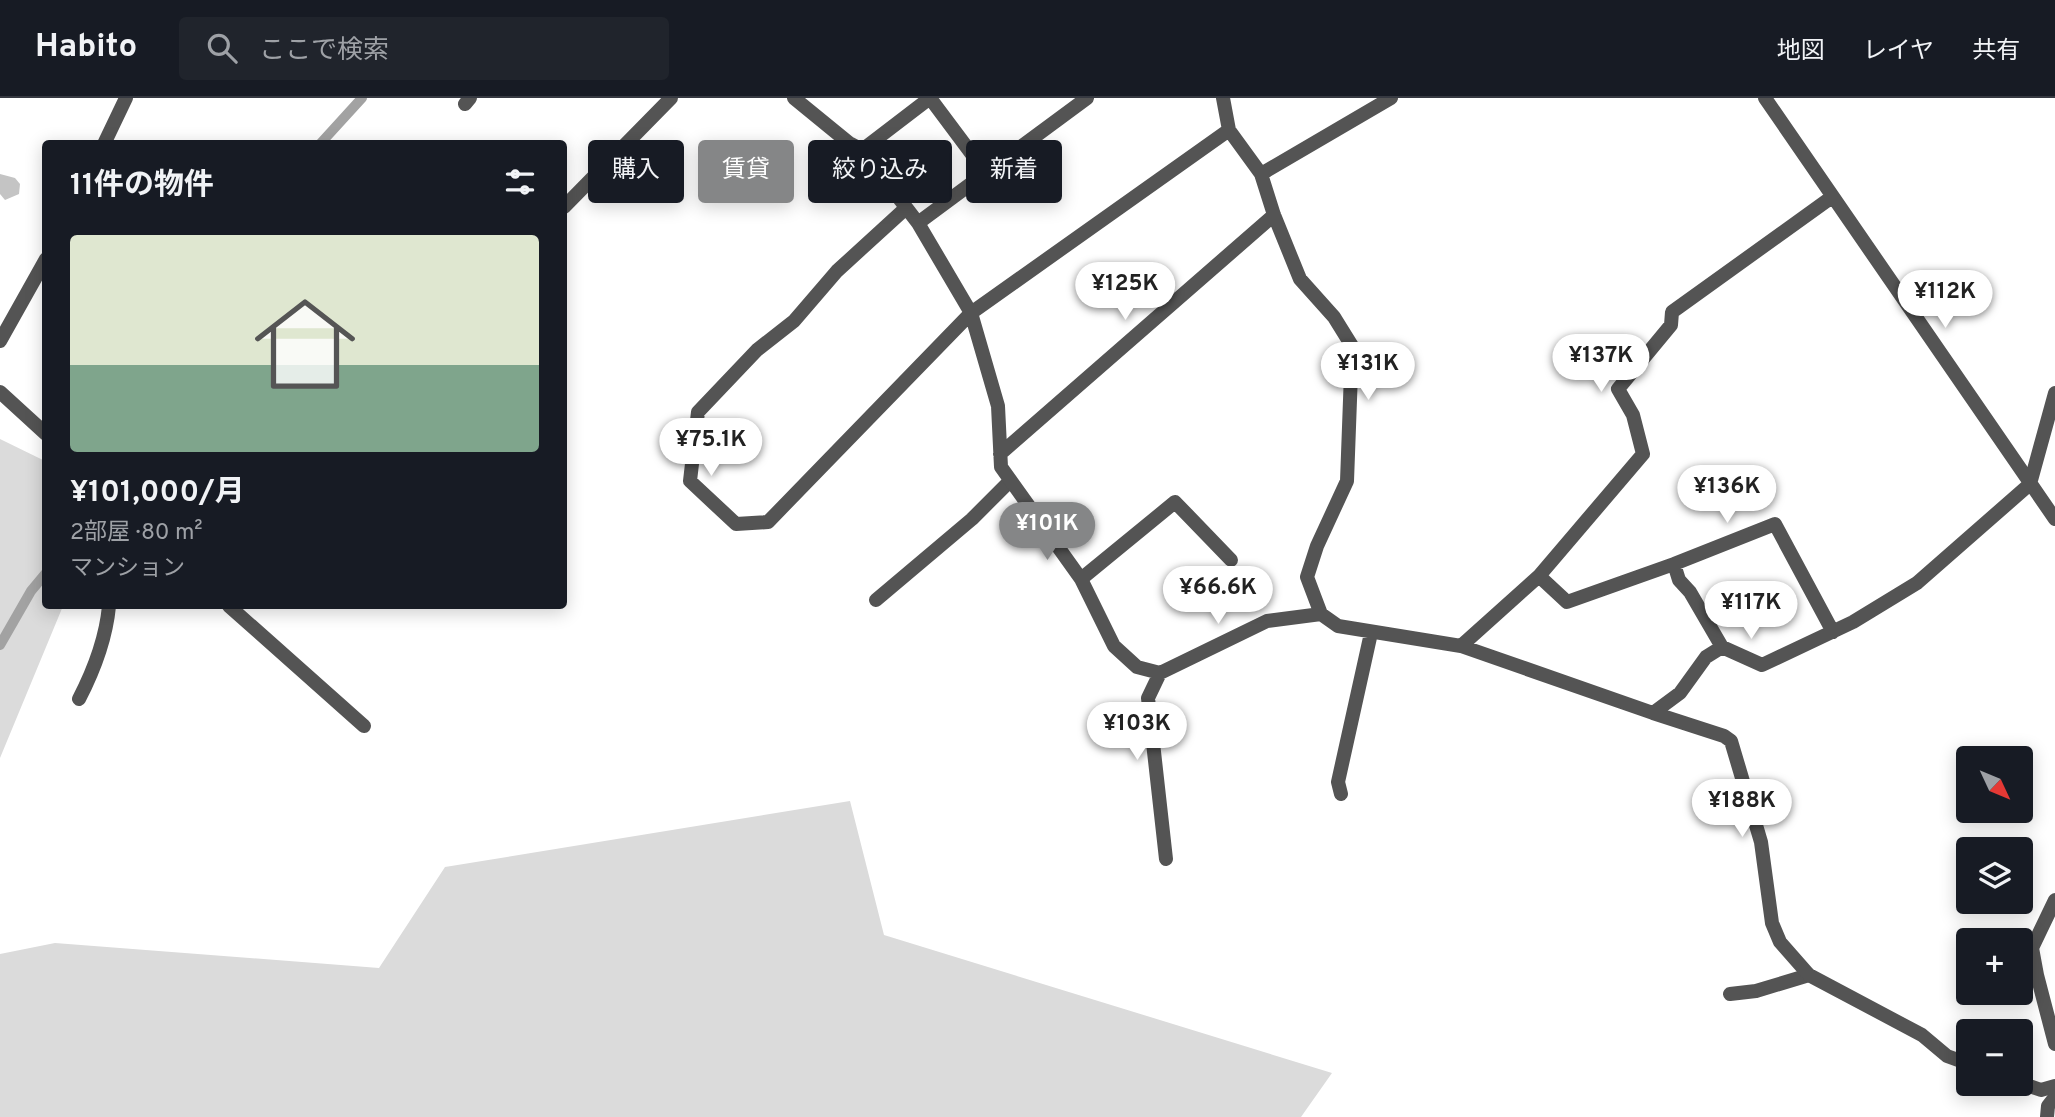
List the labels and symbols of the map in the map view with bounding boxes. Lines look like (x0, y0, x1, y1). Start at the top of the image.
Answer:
pin: ¥125K (1076, 262, 1174, 322)
pin: ¥112K (1896, 271, 1994, 330)
pin: ¥137K (1552, 334, 1650, 394)
pin: ¥131K (1319, 342, 1417, 402)
pin: ¥75.1K (654, 418, 768, 478)
pin: ¥136K (1678, 466, 1776, 525)
pin: ¥101K (998, 503, 1096, 562)
pin: ¥66.6K (1161, 566, 1275, 626)
pin: ¥117K (1702, 582, 1800, 641)
pin: ¥103K (1088, 702, 1186, 762)
north arrow (1956, 746, 2034, 822)
pin: ¥188K (1693, 780, 1791, 839)

